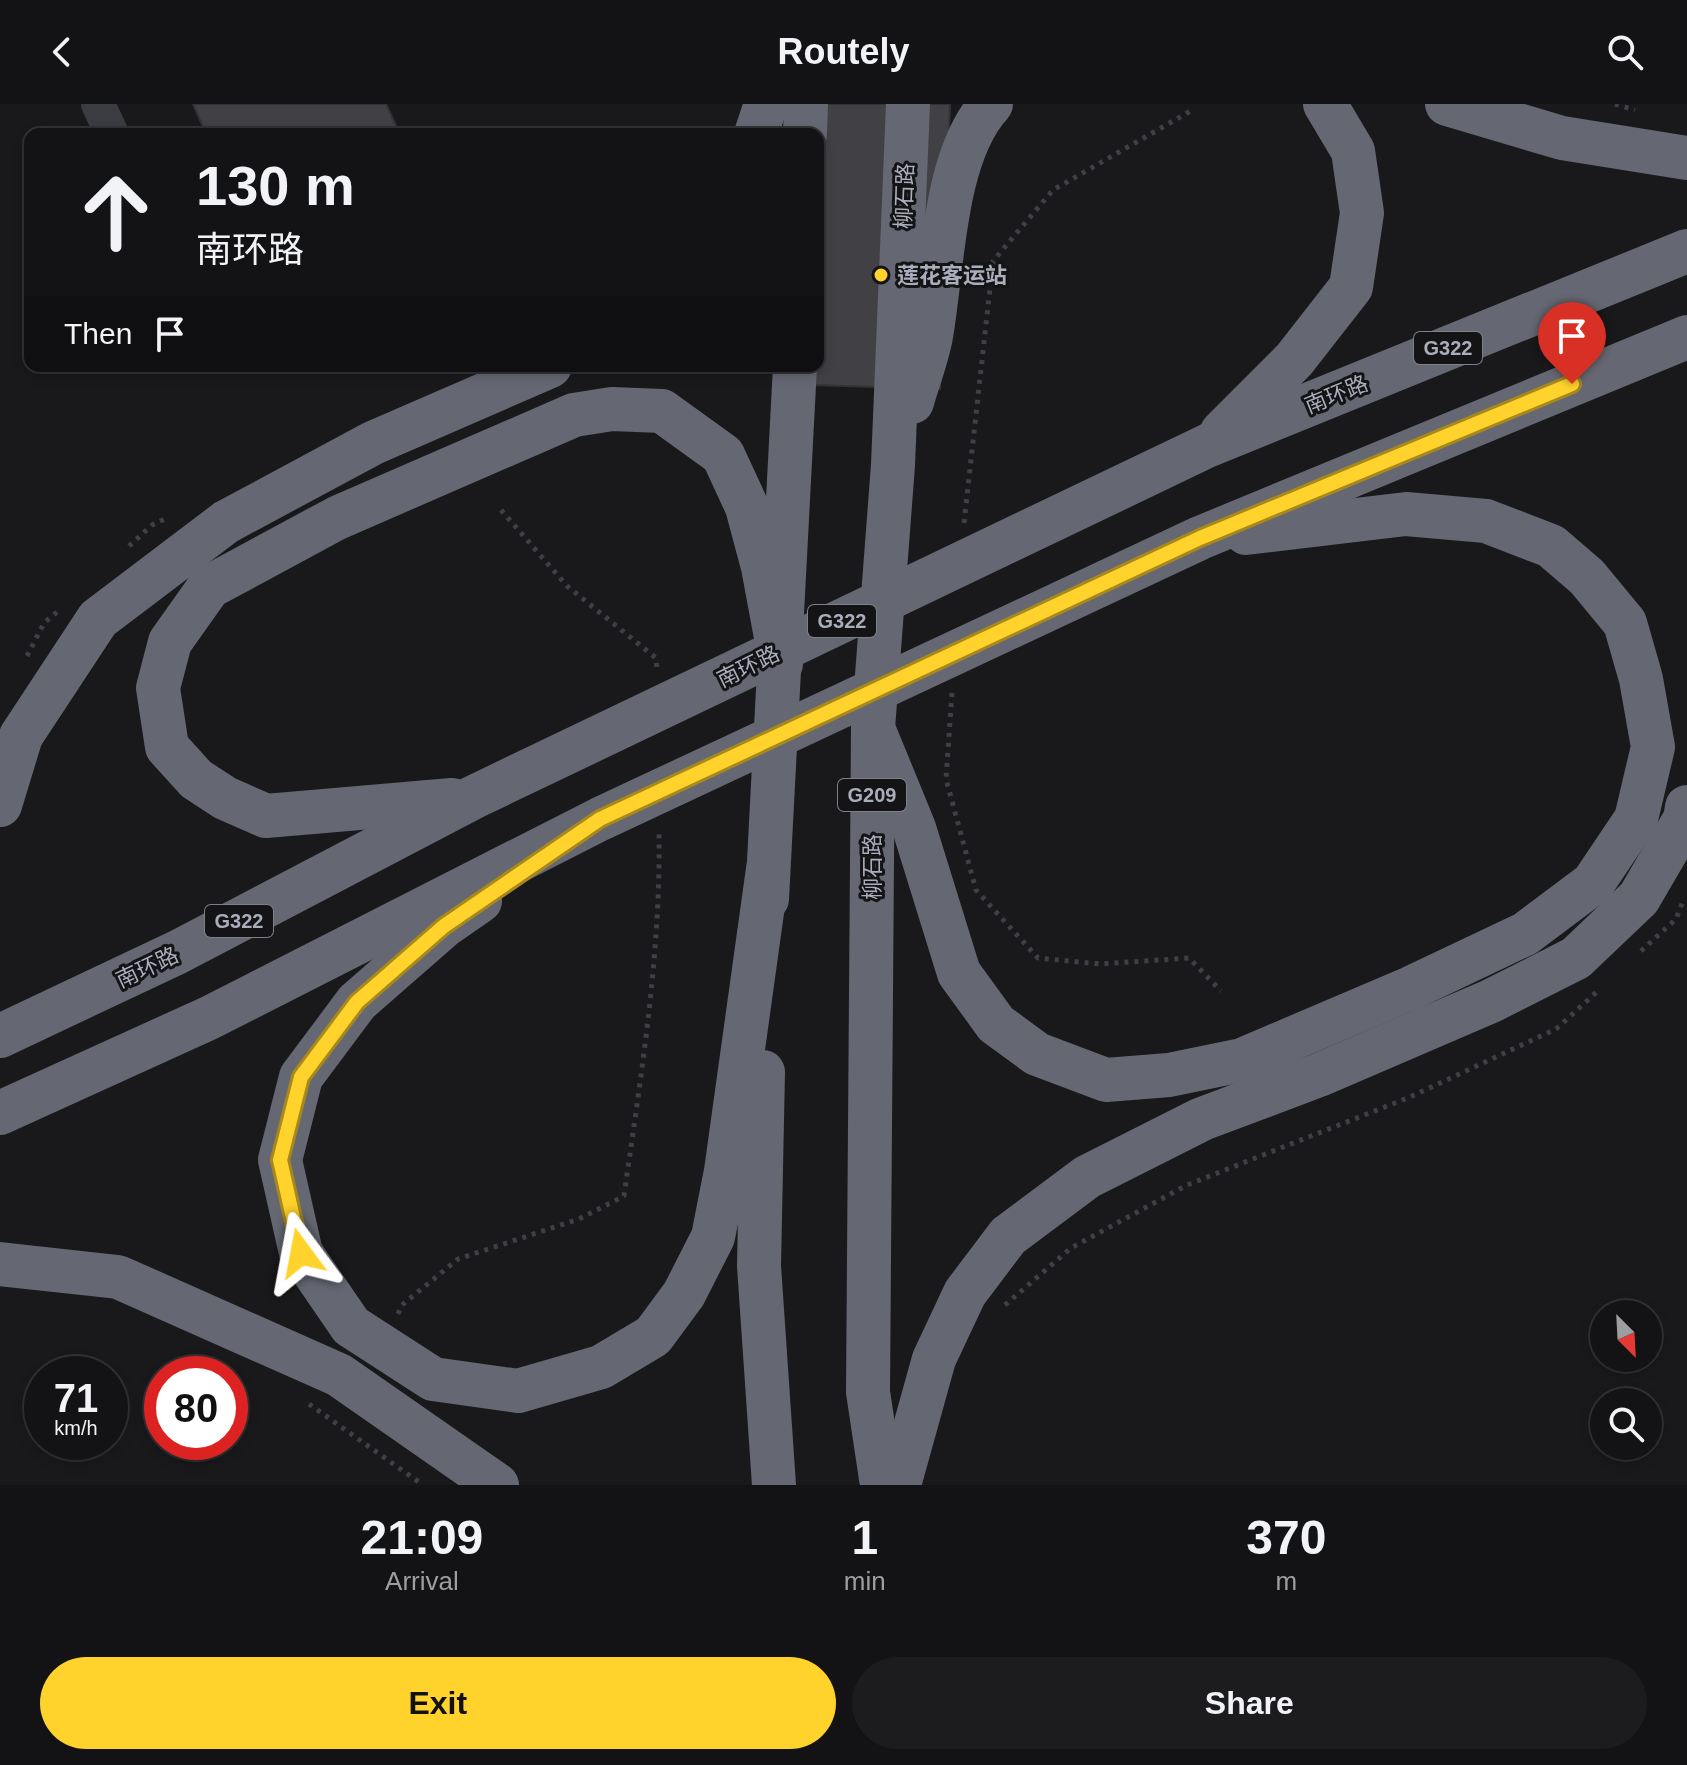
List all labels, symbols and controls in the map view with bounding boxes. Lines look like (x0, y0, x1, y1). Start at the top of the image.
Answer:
icon: back (40, 30, 84, 74)
icon: search (1603, 30, 1647, 74)
text: Routely (777, 31, 910, 72)
text: 130 m (196, 154, 355, 217)
icon: ahead (64, 160, 168, 264)
street label: 柳石路 (891, 163, 918, 229)
text: 南环路 (196, 229, 304, 270)
place label: 莲花客运站 (897, 263, 1007, 288)
marker: 莲花客运站 (872, 266, 890, 284)
pin (1538, 302, 1606, 384)
icon: arrive (148, 312, 192, 356)
icon: arrive (1550, 314, 1594, 358)
text: Then (64, 317, 132, 350)
road number: G322 (1414, 332, 1482, 364)
street label: 南环路 (1301, 371, 1371, 418)
road number: G322 (808, 605, 876, 637)
street label: 南环路 (713, 641, 783, 692)
road number: G209 (838, 779, 906, 811)
street label: 柳石路 (860, 834, 885, 900)
road number: G322 (205, 905, 273, 937)
street label: 南环路 (112, 942, 182, 993)
position arrow (259, 1211, 343, 1295)
north arrow (1590, 1300, 1662, 1372)
map controls (1590, 1300, 1662, 1460)
speed limit sign: 80 (144, 1356, 248, 1460)
text: 71 (54, 1376, 98, 1420)
button: search (1590, 1388, 1662, 1460)
text: km/h (54, 1417, 98, 1439)
text: 21:09 (361, 1511, 483, 1564)
text: 1 (851, 1511, 878, 1564)
text: 370 (1246, 1511, 1326, 1564)
text: Arrival (385, 1566, 459, 1596)
text: min (844, 1566, 886, 1596)
text: m (1276, 1566, 1297, 1596)
button: Exit (40, 1657, 836, 1749)
button: Share (852, 1657, 1647, 1749)

